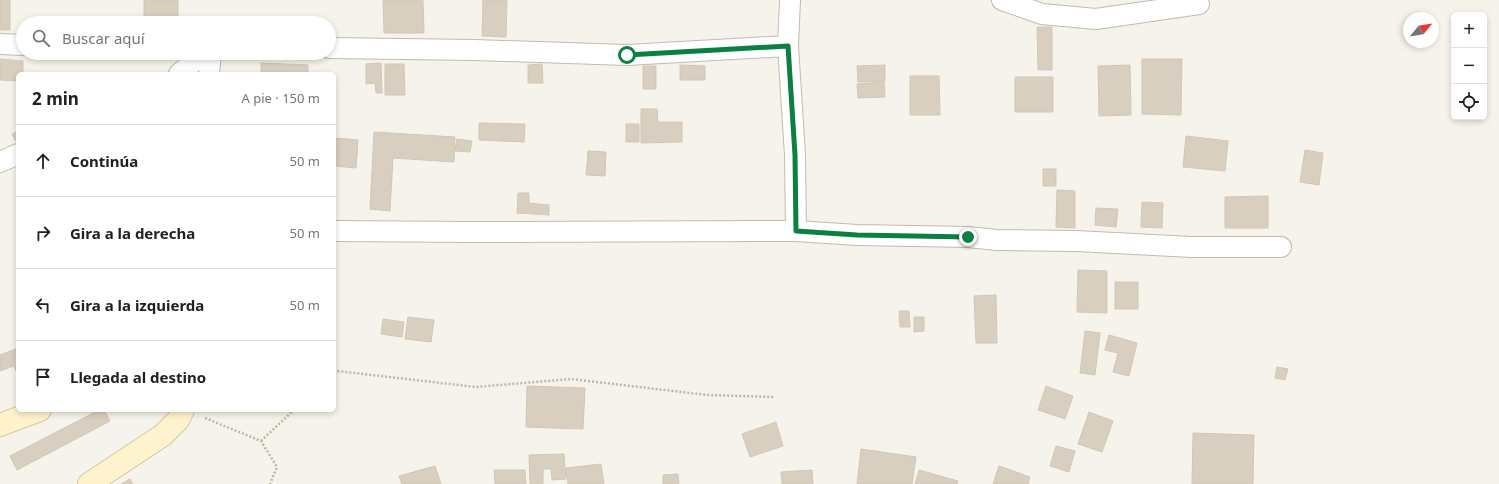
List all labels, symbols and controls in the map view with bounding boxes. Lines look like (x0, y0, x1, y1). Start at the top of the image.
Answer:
north arrow (1403, 12, 1439, 48)
map controls (1451, 12, 1487, 120)
button: + (1451, 12, 1487, 48)
search box (16, 16, 336, 60)
icon: search (30, 27, 52, 49)
text: Buscar aquí (62, 28, 145, 48)
route start (618, 46, 636, 64)
button: − (1451, 48, 1487, 84)
button: locate (1451, 84, 1487, 120)
text: 2 min (32, 87, 79, 110)
text: A pie · 150 m (242, 89, 320, 107)
icon: ahead (32, 150, 54, 172)
text: Continúa (70, 151, 138, 171)
text: 50 m (290, 152, 320, 170)
icon: right (32, 222, 54, 244)
text: Gira a la derecha (70, 223, 195, 243)
text: 50 m (290, 224, 320, 242)
route end (959, 228, 977, 246)
icon: left (32, 294, 54, 316)
text: Gira a la izquierda (70, 295, 204, 315)
text: 50 m (290, 296, 320, 314)
icon: arrive (32, 366, 54, 388)
text: Llegada al destino (70, 367, 206, 387)

